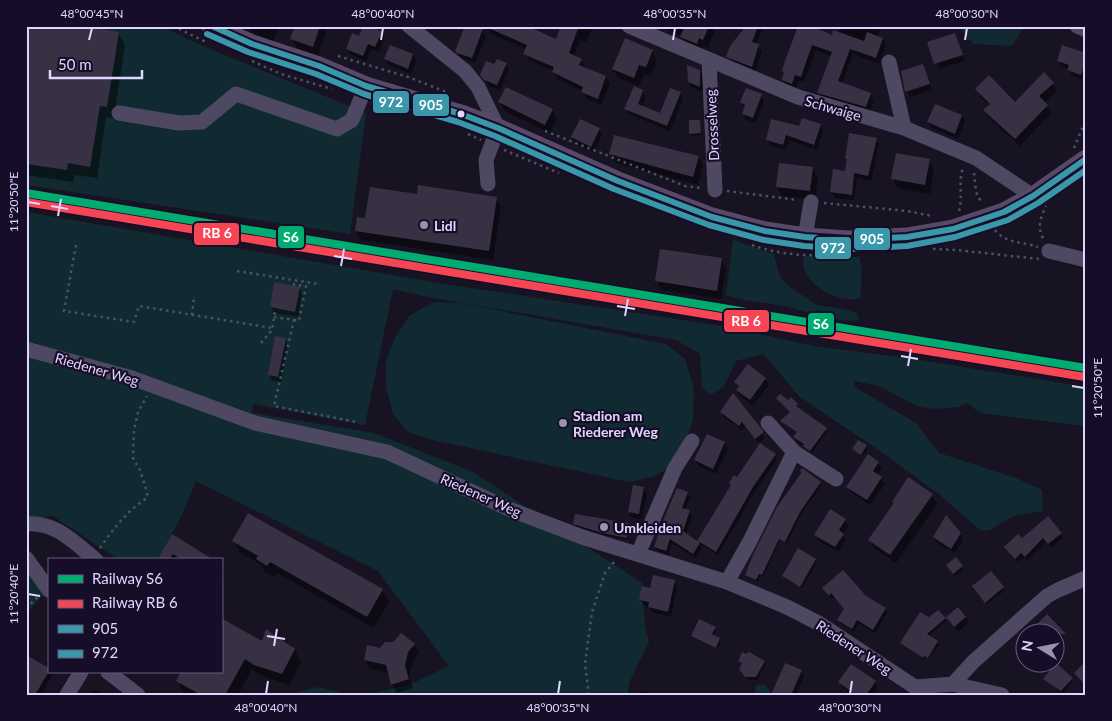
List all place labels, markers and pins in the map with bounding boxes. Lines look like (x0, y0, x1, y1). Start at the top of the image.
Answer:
unlabelled marker (456, 109, 466, 119)
place label: Lidl (434, 217, 456, 234)
marker: Lidl (418, 219, 430, 231)
place label: Stadion am Riederer Weg (573, 407, 658, 440)
marker: Stadion am Riederer Weg (557, 417, 569, 429)
place label: Umkleiden (614, 519, 681, 536)
marker: Umkleiden (598, 521, 610, 533)

